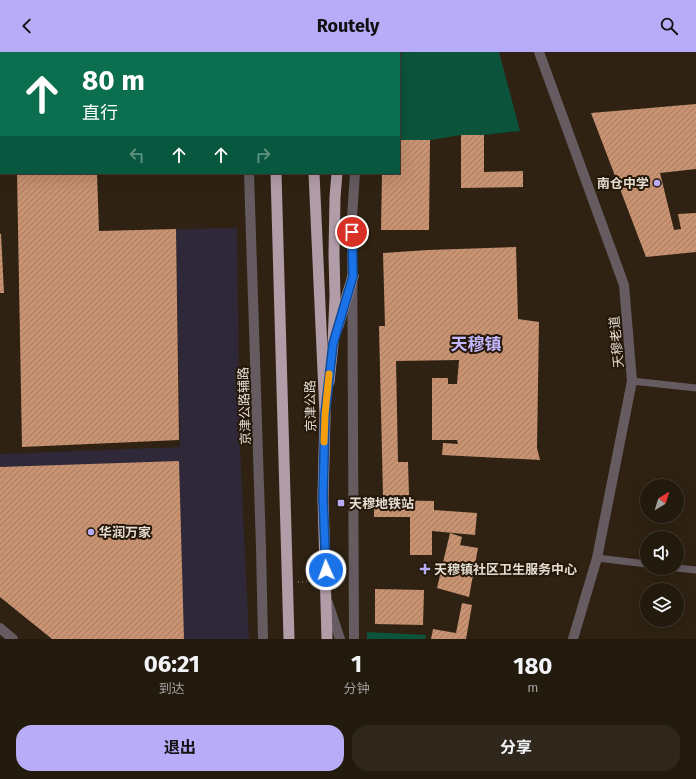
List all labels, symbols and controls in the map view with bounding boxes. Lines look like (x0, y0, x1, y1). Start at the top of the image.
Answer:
icon: back (16, 15, 38, 37)
text: Routely (317, 15, 379, 37)
icon: search (658, 15, 680, 37)
text: 80 m (82, 64, 145, 97)
icon: ahead (16, 68, 68, 120)
text: 直行 (82, 102, 118, 124)
icon: left (126, 144, 148, 166)
icon: ahead (168, 144, 190, 166)
icon: ahead (210, 144, 232, 166)
icon: right (252, 144, 274, 166)
place label: 南仓中学 (597, 176, 649, 191)
marker: 南仓中学 (652, 178, 662, 188)
pin (335, 215, 369, 249)
icon: arrive (341, 221, 363, 243)
street label: 天穆老道 (607, 315, 626, 369)
district label: 天穆镇 (451, 334, 502, 355)
street label: 京津公路辅路 (236, 367, 253, 445)
street label: 京津公路 (303, 380, 318, 432)
north arrow (640, 479, 684, 523)
map controls (640, 479, 684, 627)
place label: 天穆地铁站 (349, 496, 414, 511)
marker: 天穆地铁站 (336, 498, 346, 508)
place label: 华润万家 (99, 525, 151, 540)
marker: 华润万家 (86, 527, 96, 537)
button: sound (640, 531, 684, 575)
position arrow (305, 549, 347, 591)
place label: 天穆镇社区卫生服务中心 (434, 562, 577, 577)
marker: 天穆镇社区卫生服务中心 (419, 563, 431, 575)
button: layers (640, 583, 684, 627)
text: 06:21 (144, 650, 200, 678)
text: 1 (351, 650, 362, 678)
text: 180 (513, 652, 552, 680)
text: m (527, 680, 538, 695)
text: 到达 (159, 681, 185, 696)
text: 分钟 (344, 681, 370, 696)
button: 退出 (16, 725, 344, 771)
button: 分享 (352, 725, 680, 771)

